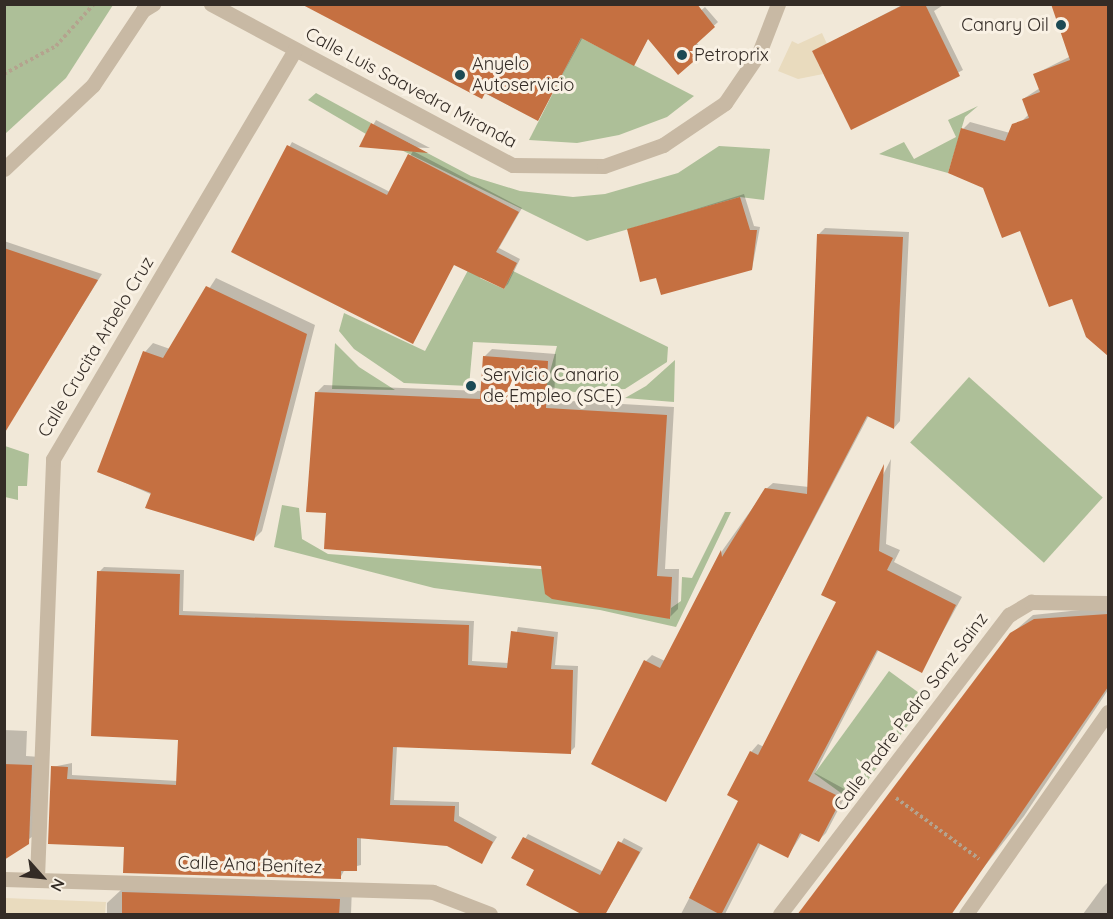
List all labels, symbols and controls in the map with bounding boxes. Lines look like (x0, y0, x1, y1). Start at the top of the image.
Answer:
place label: Canary Oil (961, 14, 1049, 36)
marker: Canary Oil (1054, 18, 1068, 32)
street label: Calle Luis Saavedra Miranda (302, 23, 520, 153)
place label: Petroprix (694, 44, 769, 66)
marker: Petroprix (675, 48, 689, 62)
place label: Anyelo Autoservicio (472, 54, 574, 97)
marker: Anyelo Autoservicio (453, 68, 467, 82)
street label: Calle Crucita Arbelo Cruz (33, 253, 159, 441)
place label: Servicio Canario de Empleo (SCE) (483, 365, 622, 407)
marker: Servicio Canario de Empleo (SCE) (464, 379, 478, 393)
street label: Calle Padre Pedro Sanz Sainz (829, 609, 993, 815)
north arrow (12, 847, 72, 907)
street label: Calle Ana Benítez (177, 852, 323, 878)
text: N (46, 875, 70, 895)

